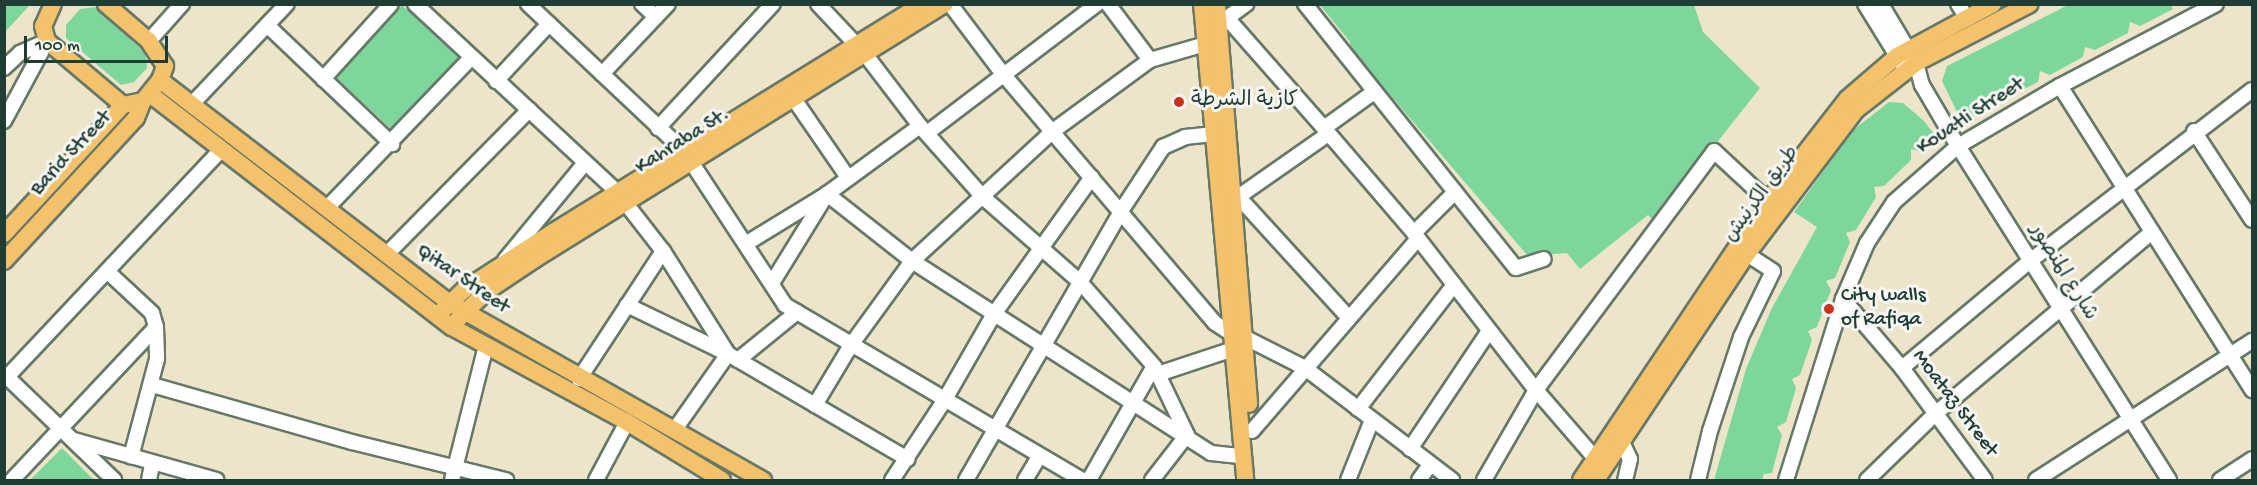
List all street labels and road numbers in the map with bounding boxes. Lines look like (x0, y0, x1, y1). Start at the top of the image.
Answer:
street label: Kouatli Street (1913, 73, 2029, 161)
street label: Kahraba St. (631, 103, 735, 181)
street label: Barid Street (26, 106, 118, 202)
street label: طريق الكرنيش (1720, 142, 1806, 248)
street label: شارع المنصور (2022, 220, 2102, 326)
street label: Qitar Street (410, 240, 514, 320)
street label: Moataz Street (1906, 345, 2002, 463)

